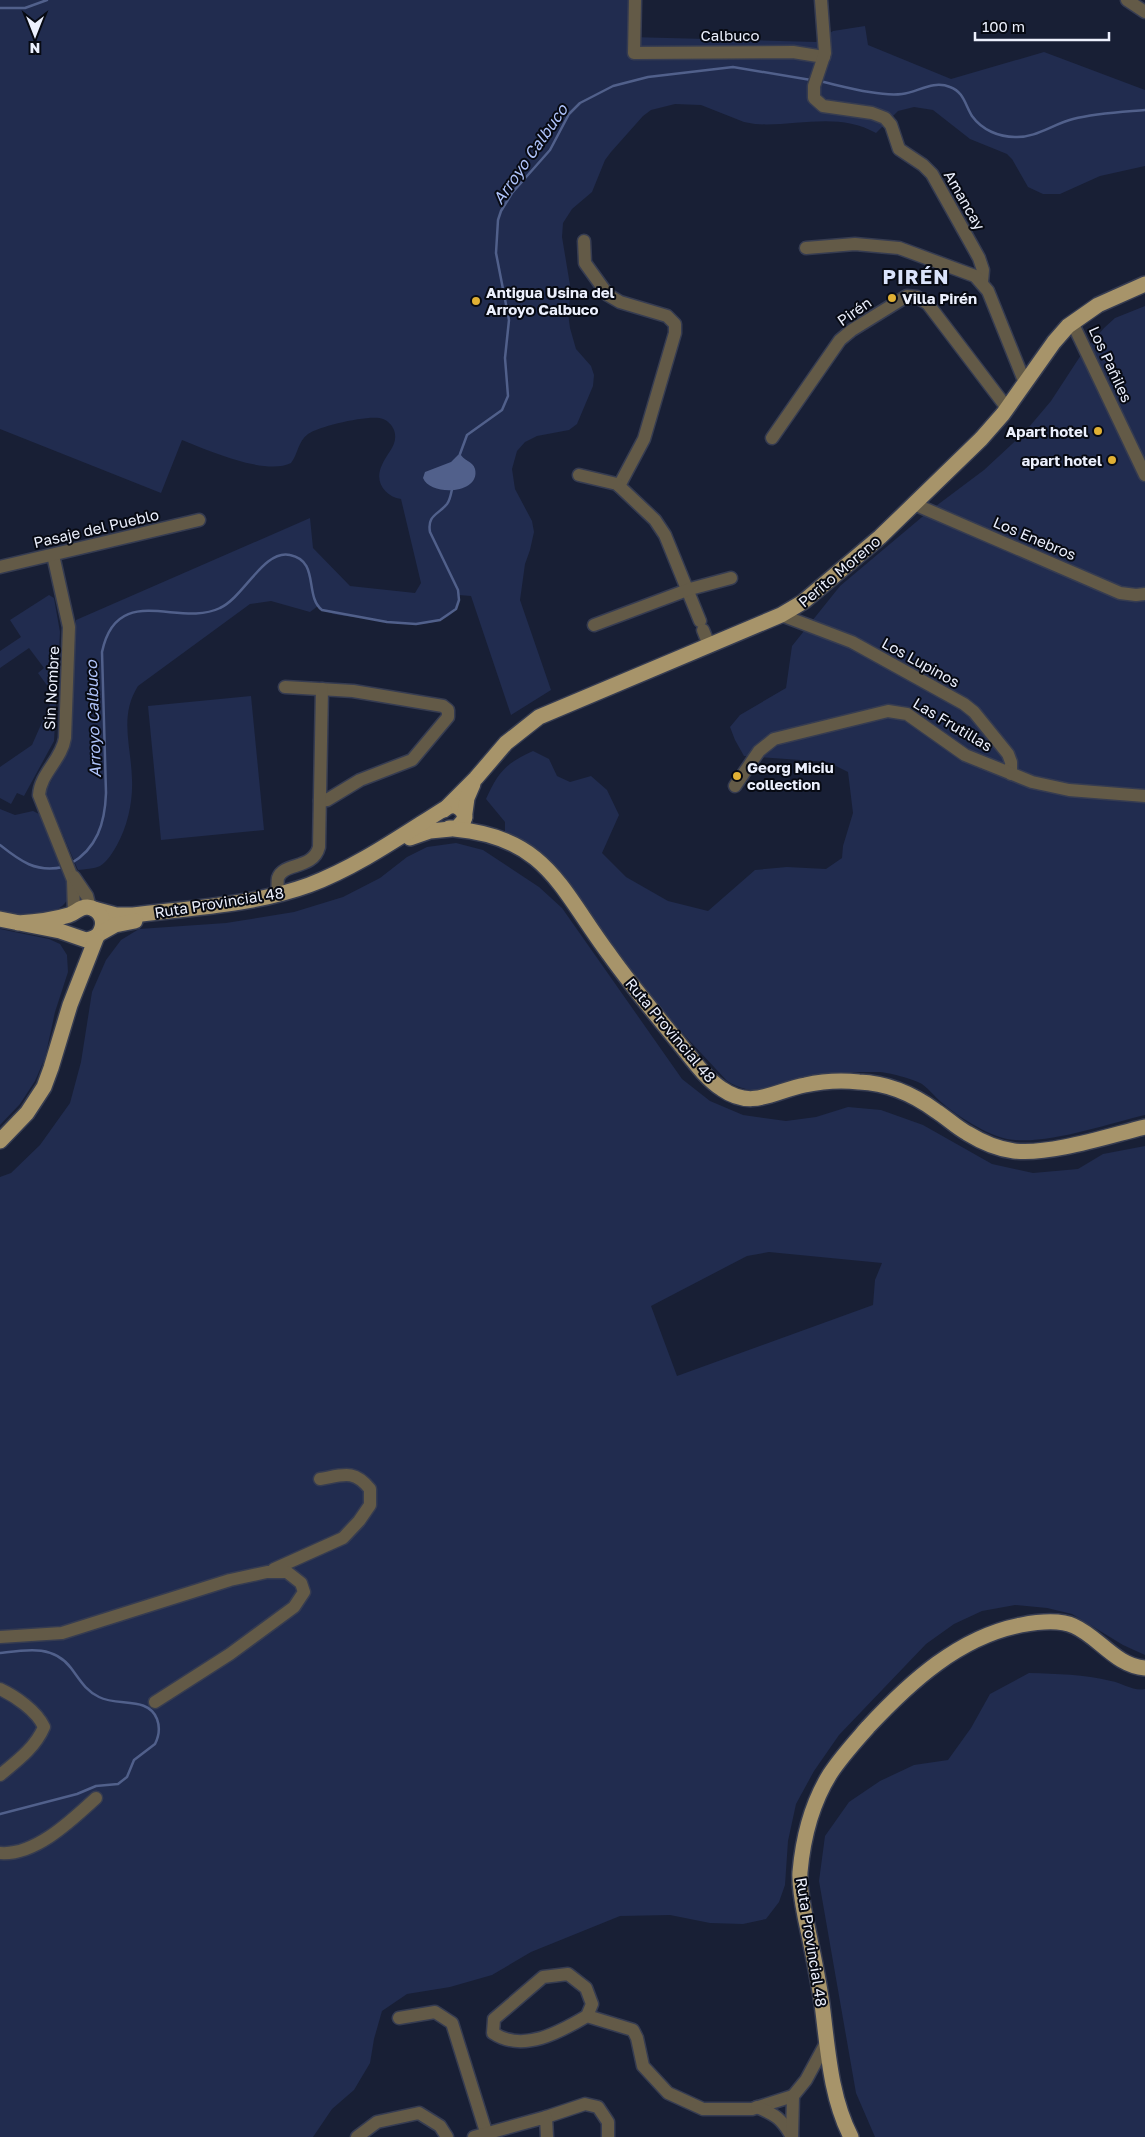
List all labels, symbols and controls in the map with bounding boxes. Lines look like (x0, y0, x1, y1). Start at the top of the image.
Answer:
north arrow (10, 10, 60, 60)
scale bar (975, 10, 1109, 42)
text: 100 m (982, 17, 1025, 35)
street label: Calbuco (701, 26, 759, 44)
text: N (30, 40, 40, 57)
water label: Arroyo Calbuco (488, 99, 573, 208)
street label: Amancay (941, 167, 990, 233)
district label: PIRÉN (883, 264, 949, 288)
place label: Antigua Usina del Arroyo Calbuco (486, 283, 615, 318)
place label: Villa Pirén (902, 289, 977, 307)
marker: Villa Pirén (886, 292, 898, 304)
street label: Pirén (833, 293, 875, 329)
marker: Antigua Usina del Arroyo Calbuco (470, 295, 482, 307)
street label: Los Pañiles (1086, 323, 1136, 405)
place label: Apart hotel (1006, 422, 1088, 440)
marker: Apart hotel (1092, 425, 1104, 437)
place label: apart hotel (1022, 451, 1102, 469)
marker: apart hotel (1106, 454, 1118, 466)
street label: Pasaje del Pueblo (32, 505, 160, 551)
street label: Los Enebros (991, 513, 1079, 564)
street label: Perito Moreno (794, 531, 884, 611)
street label: Los Lupinos (879, 633, 963, 691)
street label: Sin Nombre (40, 645, 62, 730)
water label: Arroyo Calbuco (81, 659, 105, 778)
street label: Las Frutillas (910, 693, 996, 755)
place label: Georg Miciu collection (747, 758, 834, 793)
marker: Georg Miciu collection (731, 770, 743, 782)
street label: Ruta Provincial 48 (153, 883, 285, 921)
street label: Ruta Provincial 48 (622, 974, 720, 1086)
street label: Ruta Provincial 48 (793, 1876, 831, 2008)

